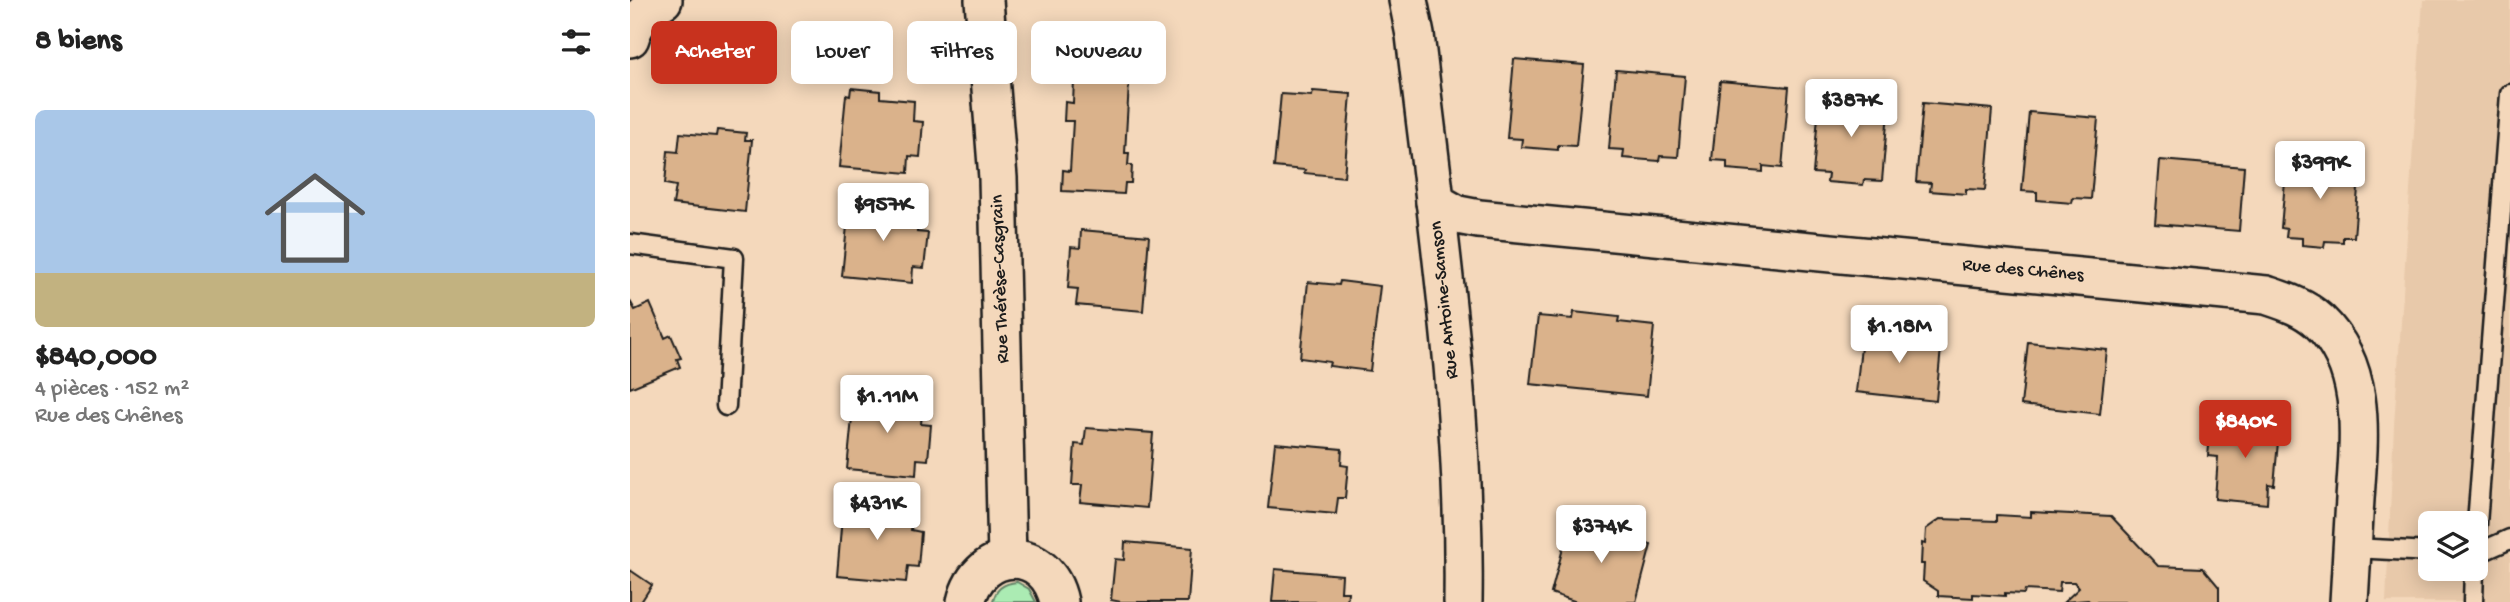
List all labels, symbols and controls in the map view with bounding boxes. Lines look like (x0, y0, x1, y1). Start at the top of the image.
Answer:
chip: Acheter (651, 21, 777, 84)
chip: Louer (791, 21, 893, 84)
chip: Filtres (907, 21, 1017, 84)
chip: Nouveau (1031, 21, 1166, 84)
icon: filters (557, 23, 595, 61)
text: 8 biens (35, 25, 122, 60)
pin: $387K (1802, 80, 1900, 139)
text: $387K (1821, 88, 1881, 115)
pin: $399K (2271, 142, 2369, 201)
text: $399K (2291, 150, 2349, 177)
icon: home (252, 155, 378, 281)
pin: $957K (834, 184, 932, 243)
text: $957K (854, 192, 912, 219)
street label: Rue Thérèse-Casgrain (987, 194, 1015, 364)
street label: Rue Antoine-Samson (1425, 220, 1465, 380)
street label: Rue des Chênes (1961, 254, 2086, 288)
pin: $1.18M (1842, 306, 1956, 365)
text: $1.18M (1867, 314, 1931, 341)
text: $840,000 (35, 341, 157, 376)
text: 4 pièces · 152 m² (35, 376, 189, 403)
pin: $1.11M (830, 376, 944, 435)
text: $1.11M (856, 384, 918, 411)
pin: $840K (2196, 400, 2294, 460)
text: Rue des Chênes (35, 403, 182, 430)
text: $840K (2215, 409, 2275, 436)
pin: $431K (828, 482, 926, 542)
text: $431K (849, 491, 905, 518)
pin: $374K (1552, 505, 1650, 565)
map controls (2418, 511, 2488, 581)
button: layers (2418, 511, 2488, 581)
text: $374K (1572, 514, 1630, 541)

